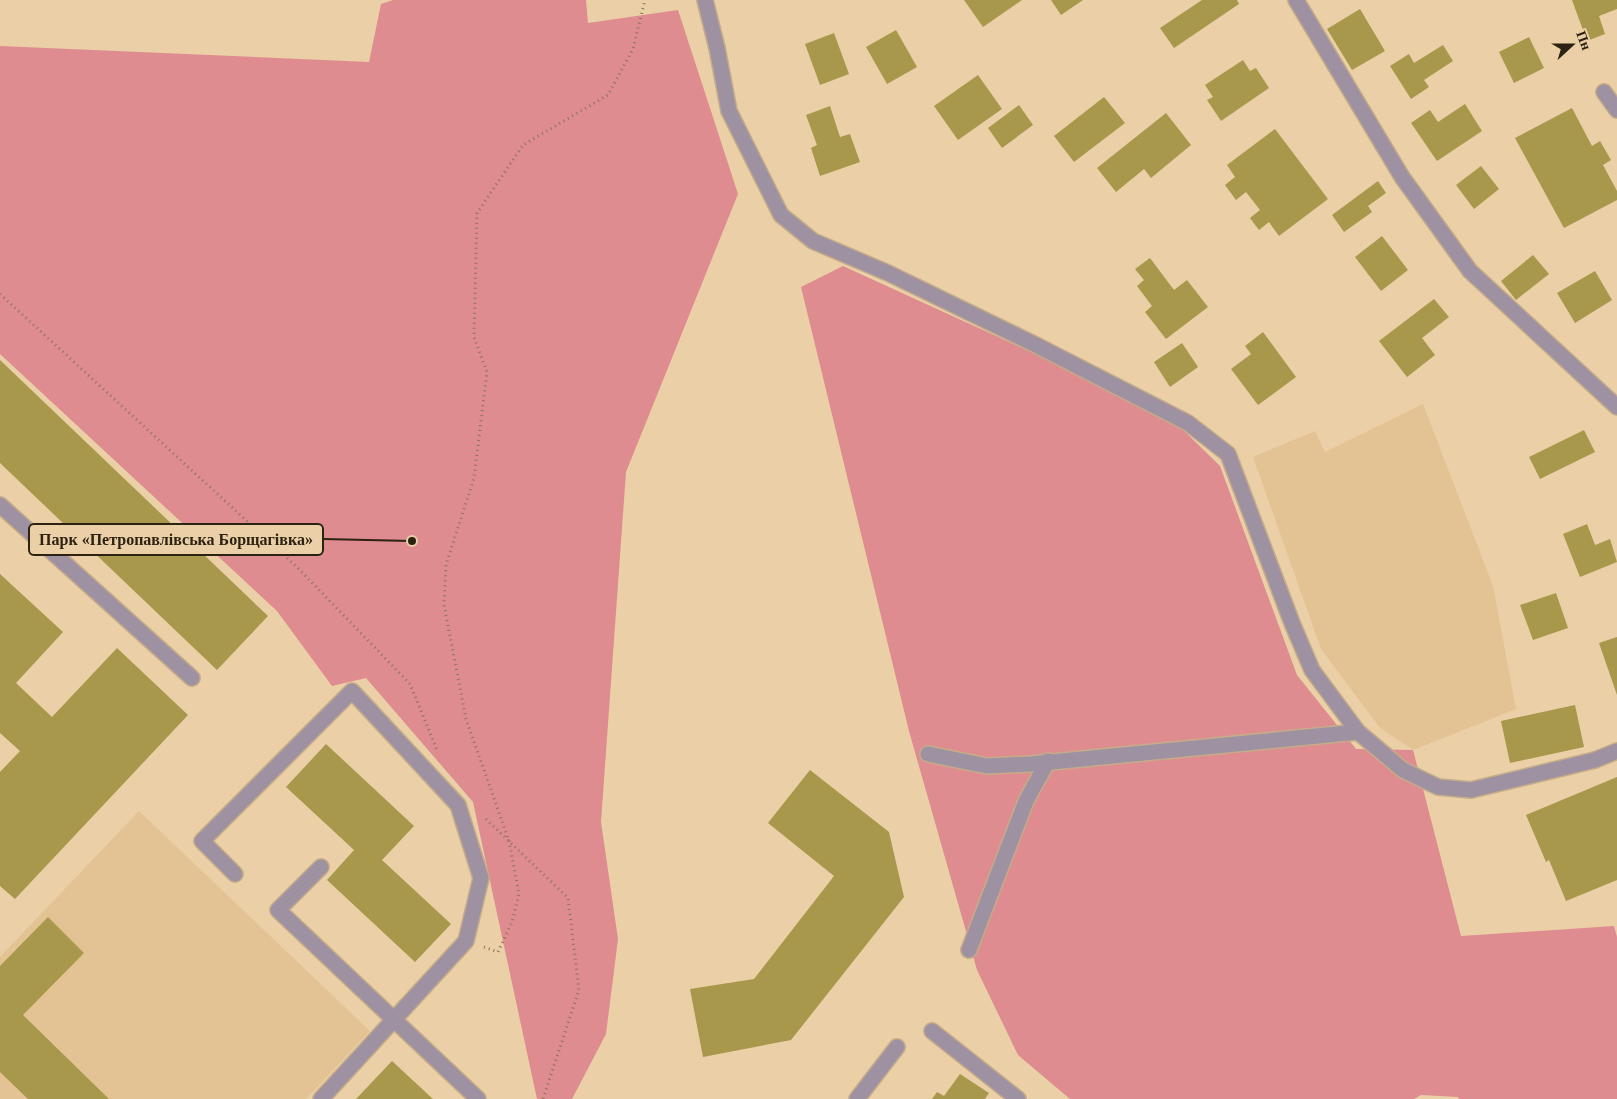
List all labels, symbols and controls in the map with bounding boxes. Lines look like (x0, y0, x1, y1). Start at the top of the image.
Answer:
north arrow (1547, 20, 1597, 70)
text: Пн (1573, 29, 1594, 52)
callout: Парк «Петропавлівська Борщагівка» (29, 524, 323, 555)
text: Парк «Петропавлівська Борщагівка» (39, 531, 313, 549)

